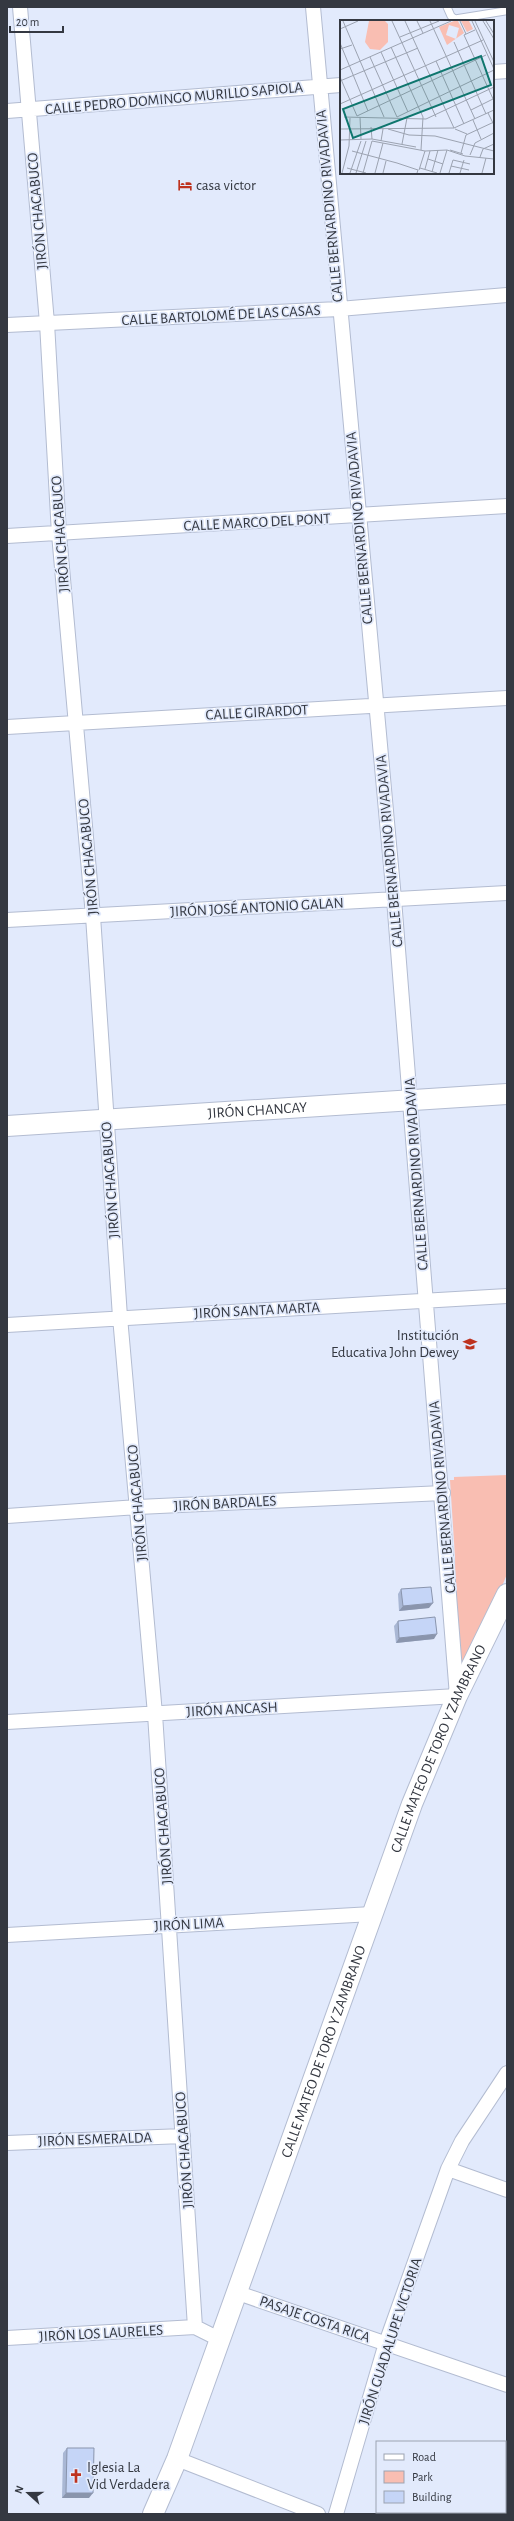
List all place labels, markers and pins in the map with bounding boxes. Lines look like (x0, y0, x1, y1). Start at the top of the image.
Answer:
hotel icon: casa victor (177, 177, 193, 193)
place label: casa victor (196, 178, 256, 193)
place label: Institución Educativa John Dewey (331, 1328, 460, 1360)
school or university icon: Institución Educativa John Dewey (462, 1336, 478, 1352)
place label: Iglesia La Vid Verdadera (87, 2460, 170, 2492)
church icon: Iglesia La Vid Verdadera (68, 2468, 84, 2484)

